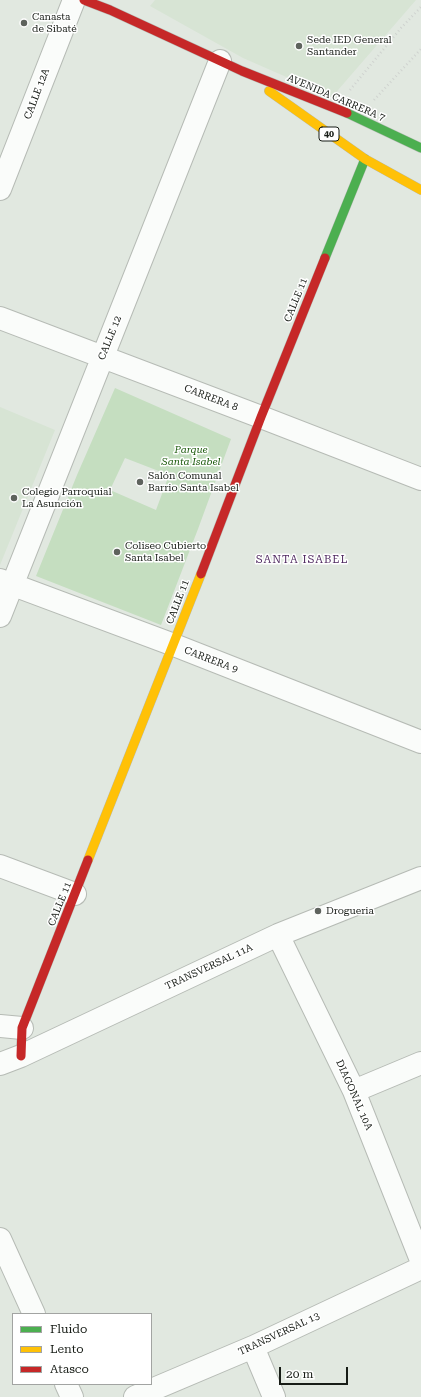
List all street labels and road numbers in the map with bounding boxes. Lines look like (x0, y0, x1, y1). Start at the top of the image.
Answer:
street label: CALLE 12A (22, 67, 52, 121)
street label: AVENIDA CARRERA 7 (285, 72, 387, 124)
road number: 40 (319, 127, 339, 141)
street label: CALLE 11 (282, 276, 310, 324)
street label: CALLE 12 (96, 314, 124, 362)
street label: CARRERA 8 (182, 382, 240, 414)
street label: CALLE 11 (164, 578, 192, 626)
street label: CARRERA 9 (182, 644, 240, 676)
street label: CALLE 11 (46, 880, 74, 928)
street label: TRANSVERSAL 11A (163, 941, 255, 993)
street label: DIAGONAL 10A (333, 1058, 375, 1132)
street label: TRANSVERSAL 13 (236, 1310, 322, 1358)

